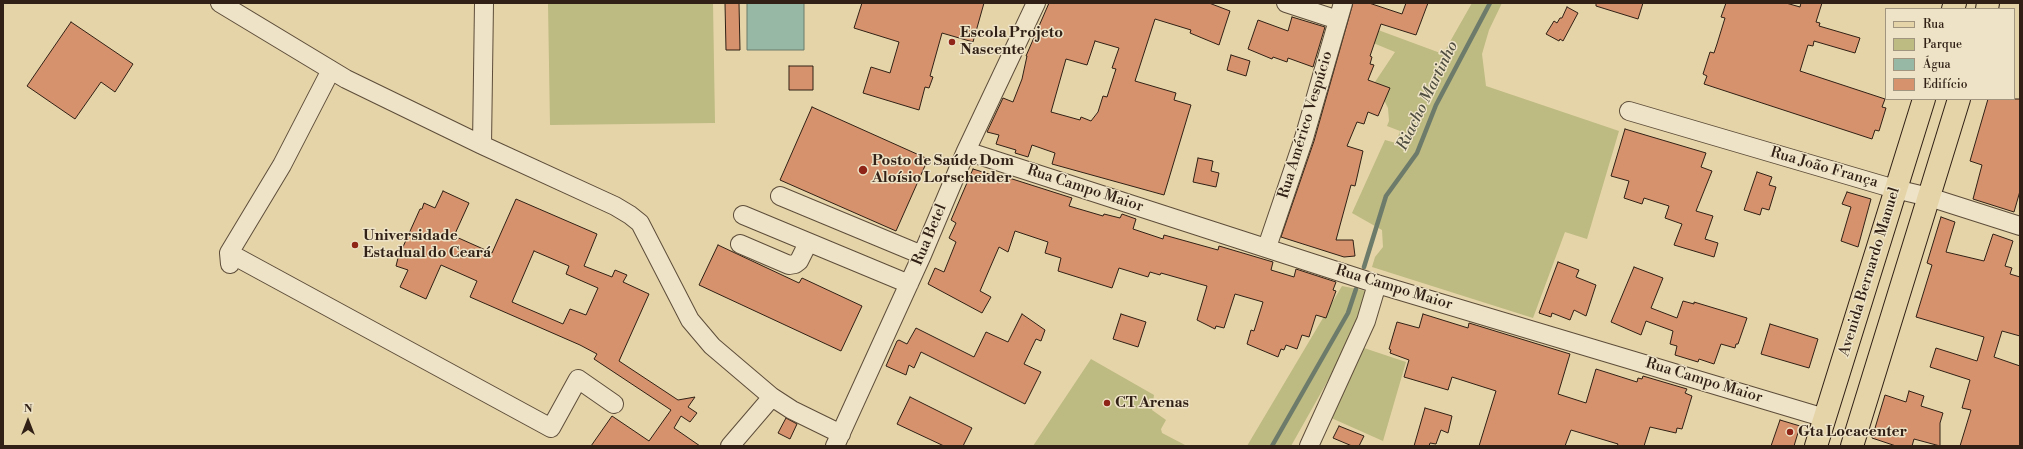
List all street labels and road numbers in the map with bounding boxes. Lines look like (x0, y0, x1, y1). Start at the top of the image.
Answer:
street label: Rua Américo Vespúcio (1275, 49, 1337, 201)
street label: Rua João França (1768, 144, 1880, 192)
street label: Rua Campo Maior (1024, 162, 1146, 216)
street label: Avenida Bernardo Manuel (1836, 185, 1904, 359)
street label: Rua Betel (909, 202, 951, 268)
street label: Rua Campo Maior (1333, 262, 1455, 314)
street label: Rua Campo Maior (1643, 355, 1765, 407)

